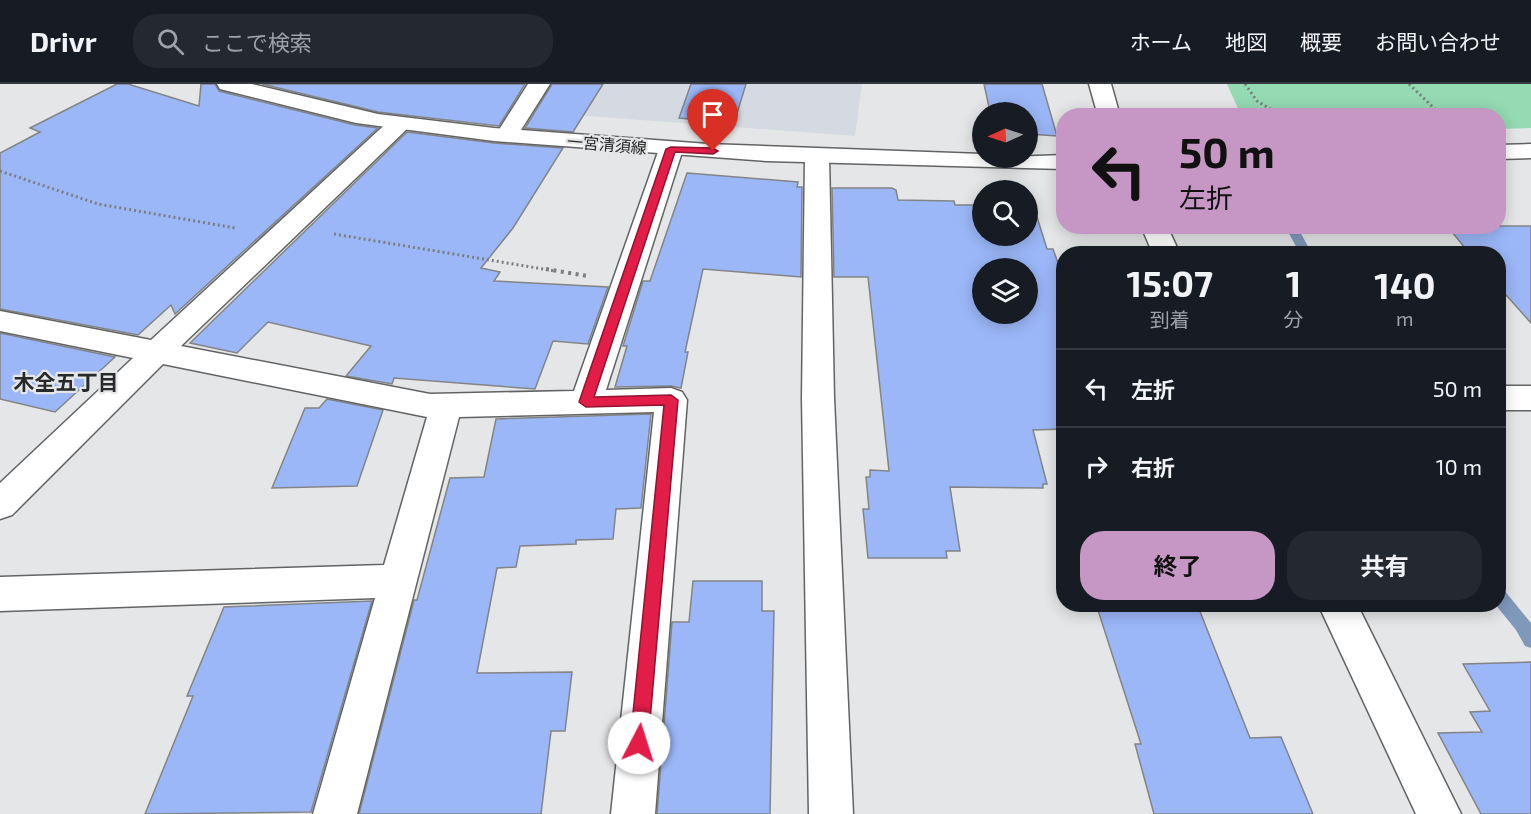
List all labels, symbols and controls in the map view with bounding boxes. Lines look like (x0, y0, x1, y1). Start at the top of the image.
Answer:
search box (133, 14, 553, 68)
text: Drivr (30, 24, 97, 58)
icon: search (154, 25, 187, 58)
text: ここで検索 (202, 29, 312, 55)
text: ホーム (1130, 29, 1192, 54)
text: 地図 (1225, 29, 1267, 54)
text: 概要 (1300, 29, 1342, 54)
text: お問い合わせ (1375, 29, 1501, 54)
pin (687, 89, 738, 151)
icon: arrive (696, 98, 729, 131)
north arrow (972, 102, 1038, 168)
map controls (972, 102, 1038, 324)
text: 50 m (1179, 126, 1275, 176)
street label: 一宮清須線 (566, 131, 648, 157)
icon: left (1080, 132, 1158, 210)
button: search (972, 180, 1038, 246)
text: 左折 (1179, 181, 1233, 213)
button: layers (972, 258, 1038, 324)
text: 15:07 (1127, 261, 1213, 304)
text: 1 (1286, 261, 1301, 304)
text: 140 (1374, 263, 1435, 306)
text: m (1396, 306, 1414, 330)
text: 到着 (1150, 307, 1190, 331)
text: 分 (1284, 307, 1304, 331)
district label: 木全五丁目 (14, 369, 119, 394)
icon: left (1080, 372, 1113, 405)
text: 50 m (1433, 375, 1482, 401)
text: 左折 (1131, 376, 1175, 402)
icon: right (1080, 450, 1113, 483)
text: 10 m (1436, 453, 1482, 479)
text: 右折 (1131, 454, 1175, 480)
button: 終了 (1080, 531, 1275, 600)
button: 共有 (1287, 531, 1482, 600)
position arrow (607, 711, 671, 775)

